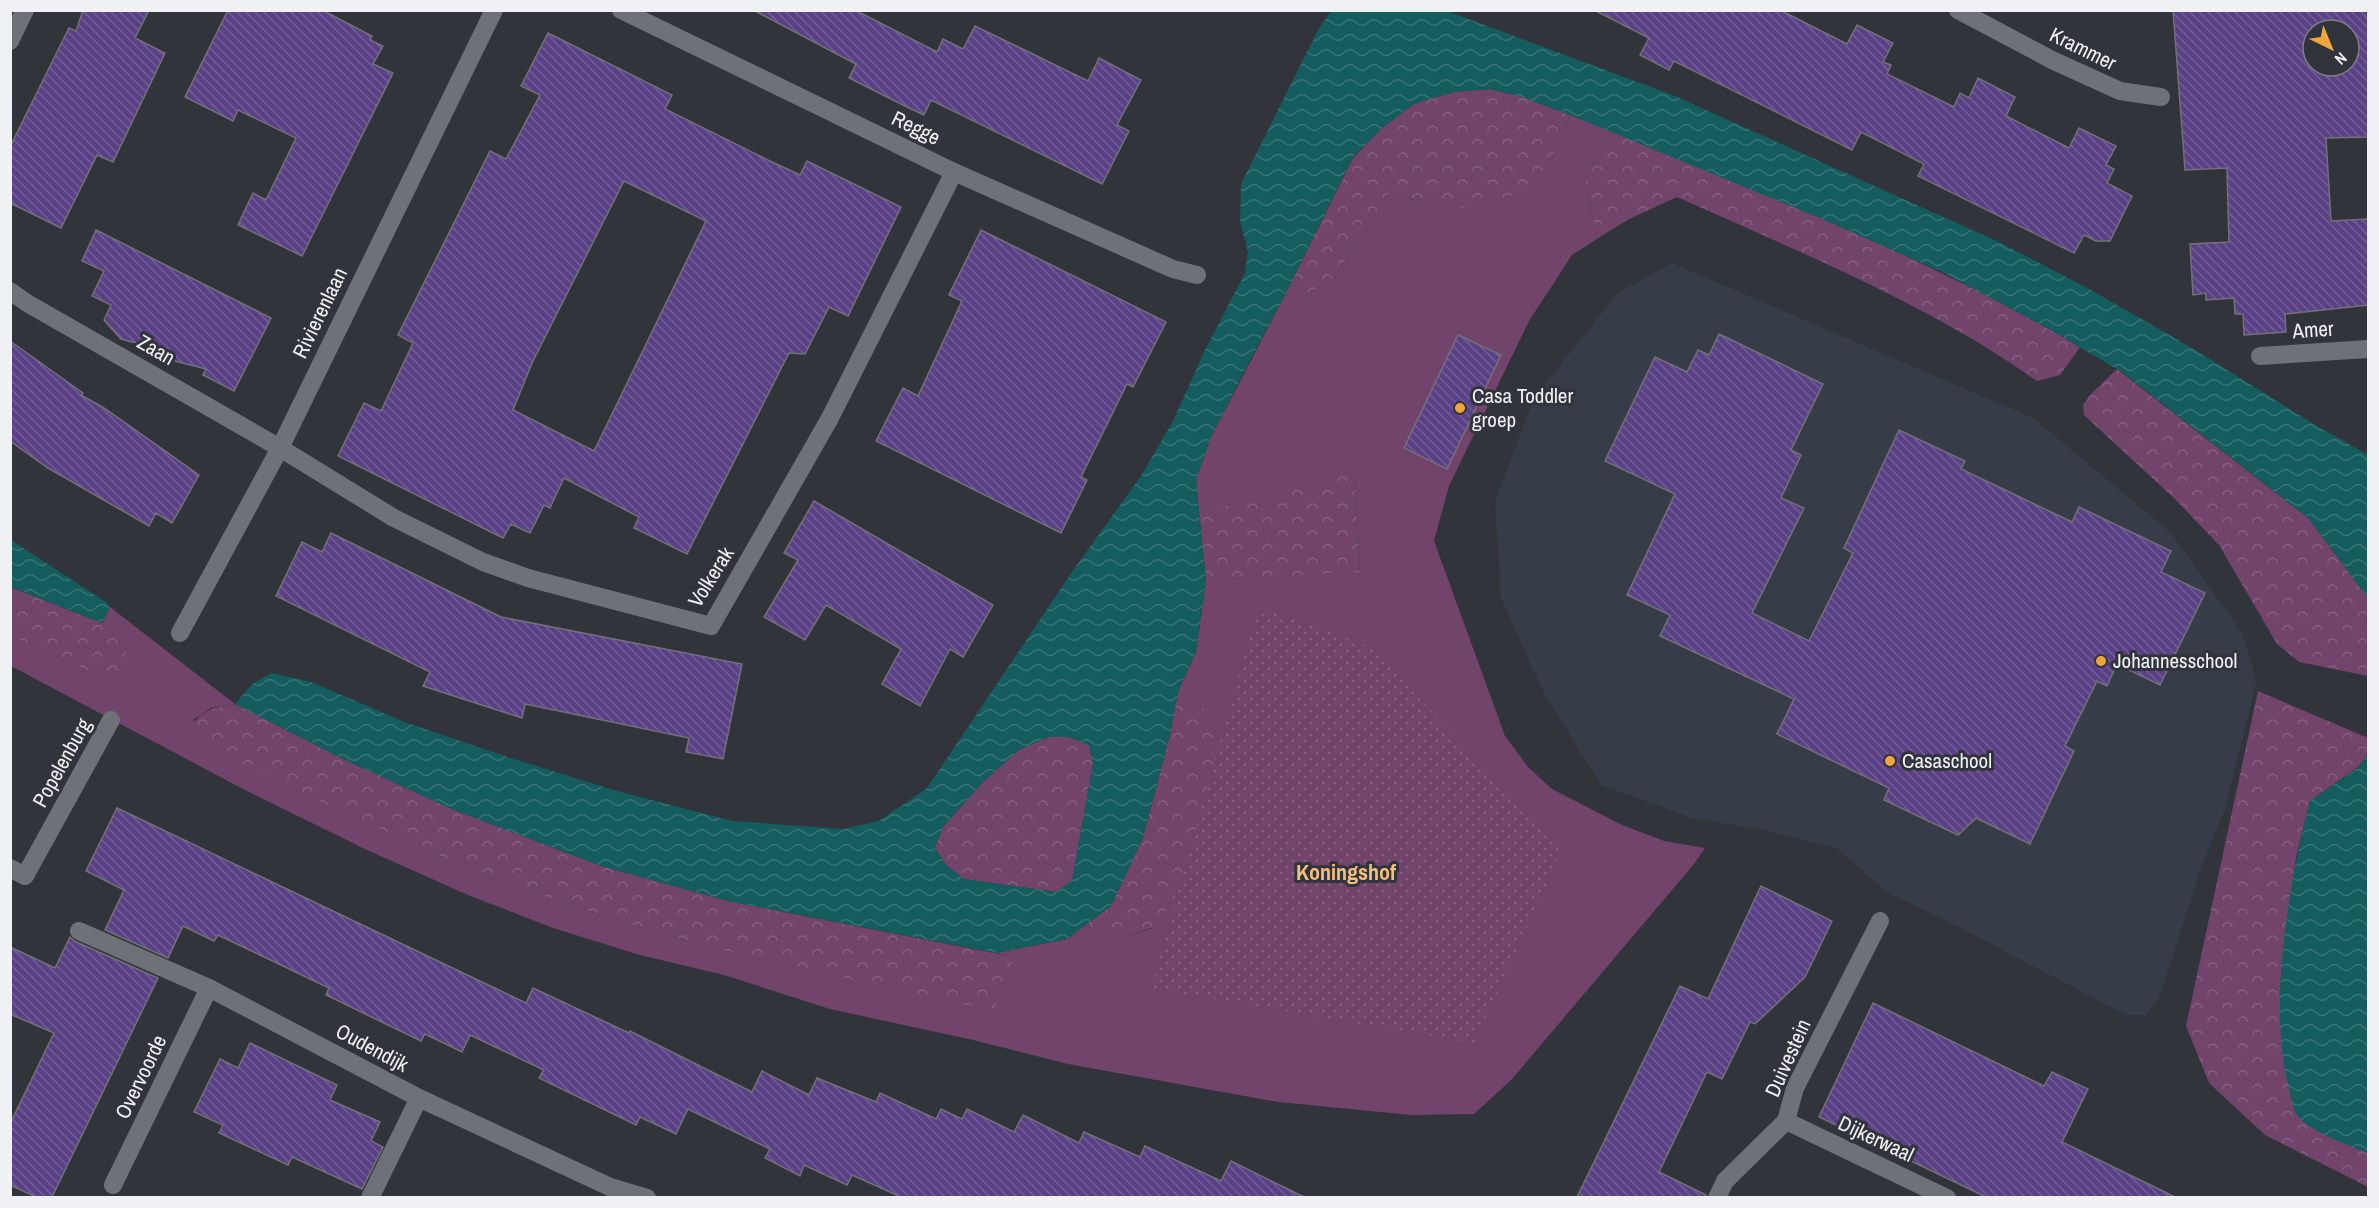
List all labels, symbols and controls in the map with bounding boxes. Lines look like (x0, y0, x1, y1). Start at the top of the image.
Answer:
north arrow (2301, 18, 2361, 78)
street label: Krammer (2045, 20, 2122, 77)
text: N (2330, 48, 2352, 70)
street label: Regge (887, 103, 945, 152)
street label: Rivierenlaan (285, 263, 354, 363)
street label: Amer (2290, 314, 2335, 345)
street label: Zaan (132, 327, 180, 372)
place label: Casa Toddler groep (1472, 381, 1573, 434)
marker: Casa Toddler groep (1453, 401, 1467, 415)
street label: Volkerak (681, 541, 741, 612)
place label: Johannesschool (2113, 646, 2237, 675)
marker: Johannesschool (2094, 654, 2108, 668)
street label: Popelenburg (25, 713, 98, 812)
place label: Casaschool (1902, 746, 1992, 775)
marker: Casaschool (1883, 754, 1897, 768)
district label: Koningshof (1296, 857, 1396, 887)
street label: Duivestein (1758, 1014, 1818, 1101)
street label: Oudendijk (331, 1016, 414, 1079)
street label: Overvoorde (108, 1030, 173, 1124)
street label: Dijkerwaal (1834, 1108, 1919, 1169)

